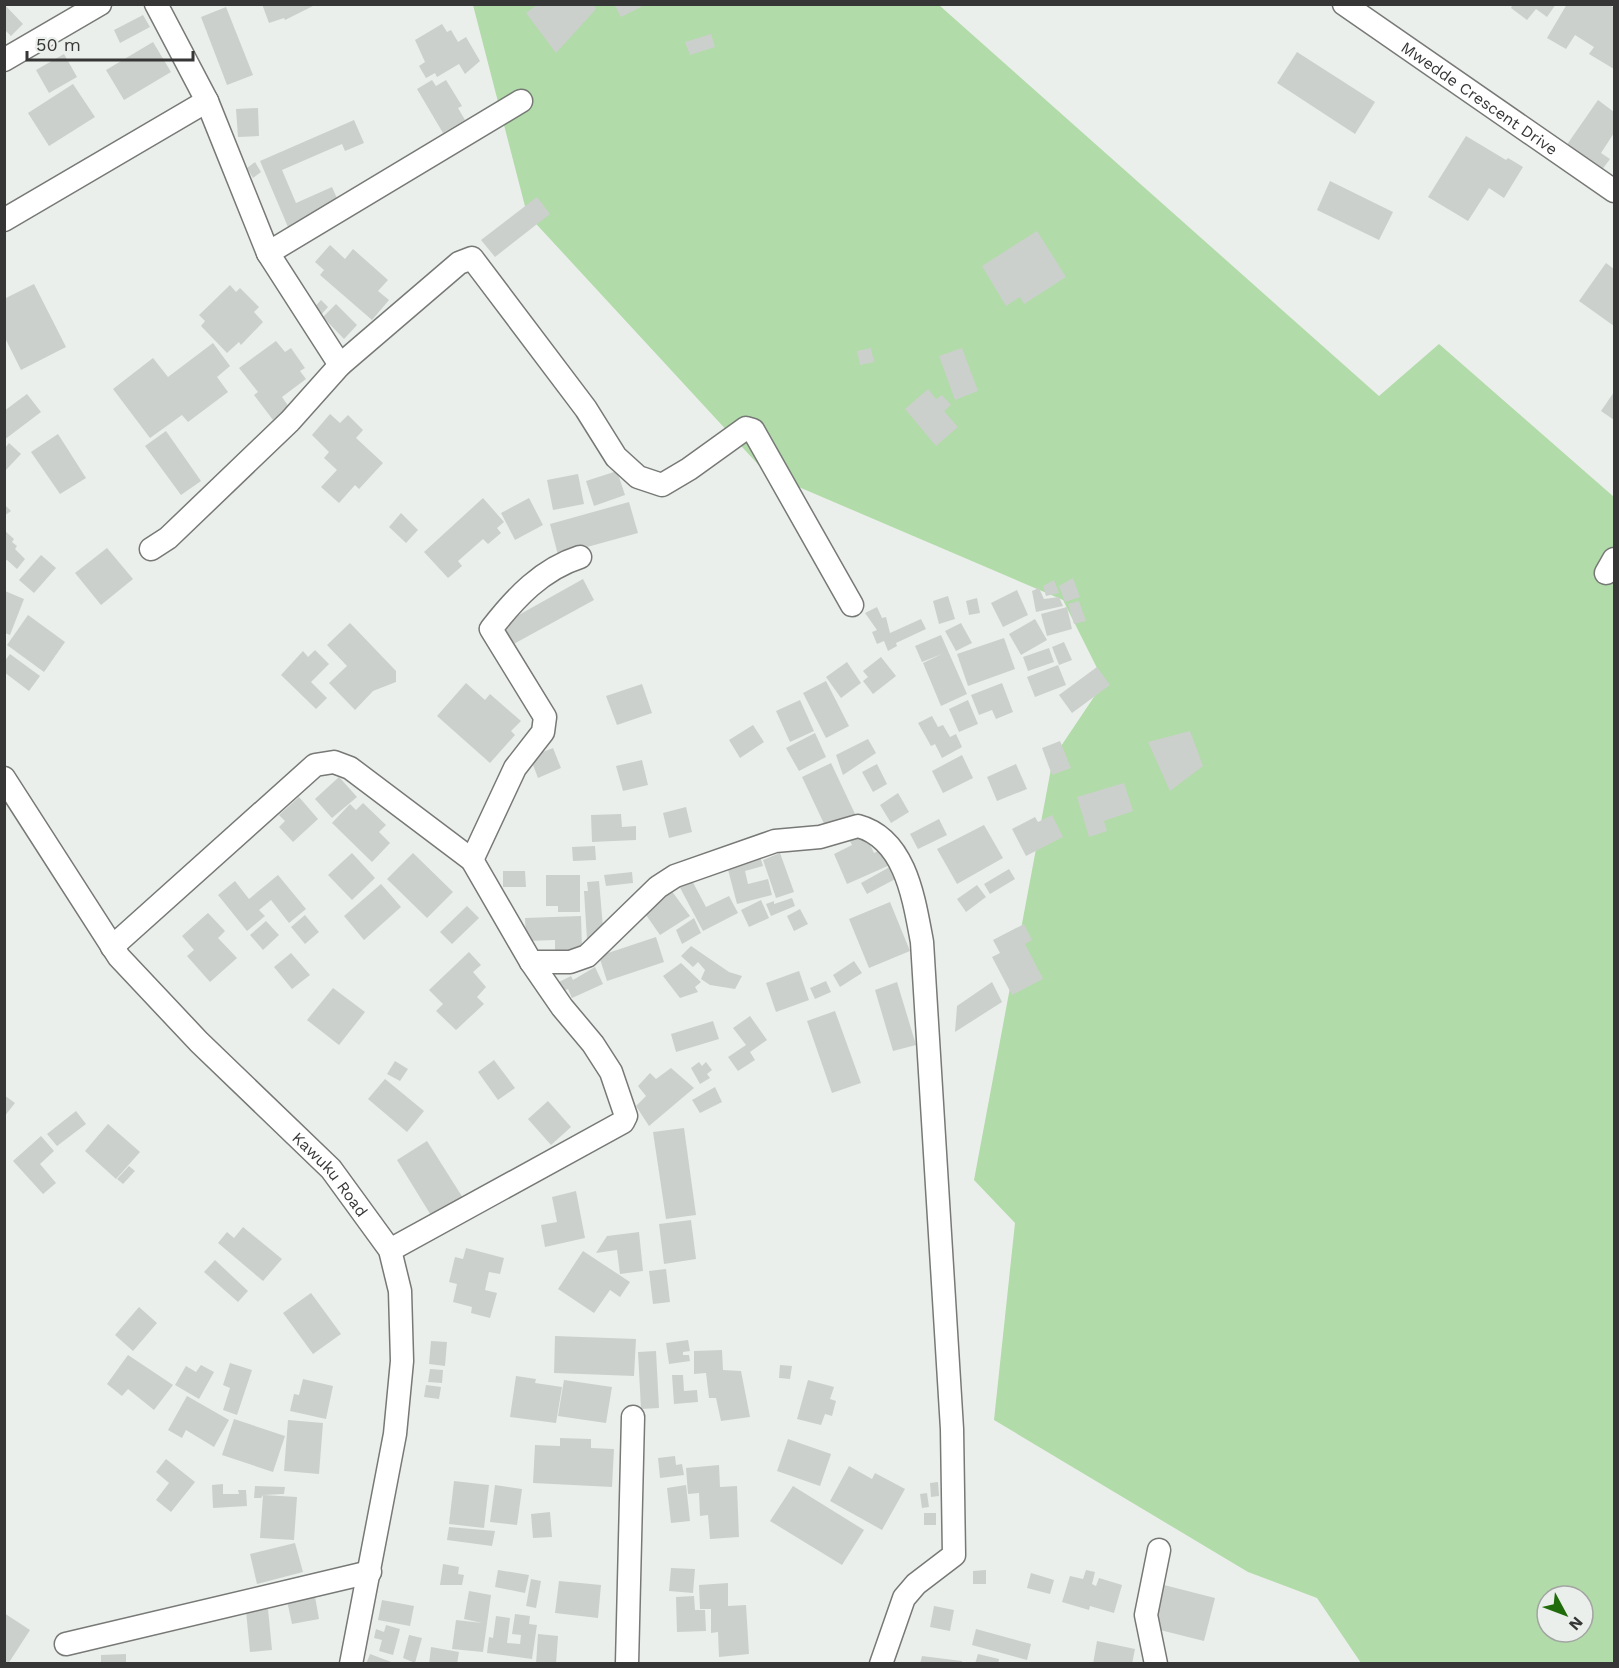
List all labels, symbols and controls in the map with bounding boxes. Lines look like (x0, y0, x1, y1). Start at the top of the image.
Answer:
scale bar (27, 24, 194, 62)
text: 50 m (36, 34, 81, 55)
street label: Mwedde Crescent Drive (1398, 38, 1561, 159)
street label: Kawuku Road (288, 1128, 371, 1220)
north arrow (1535, 1584, 1595, 1644)
text: N (1565, 1613, 1587, 1634)

